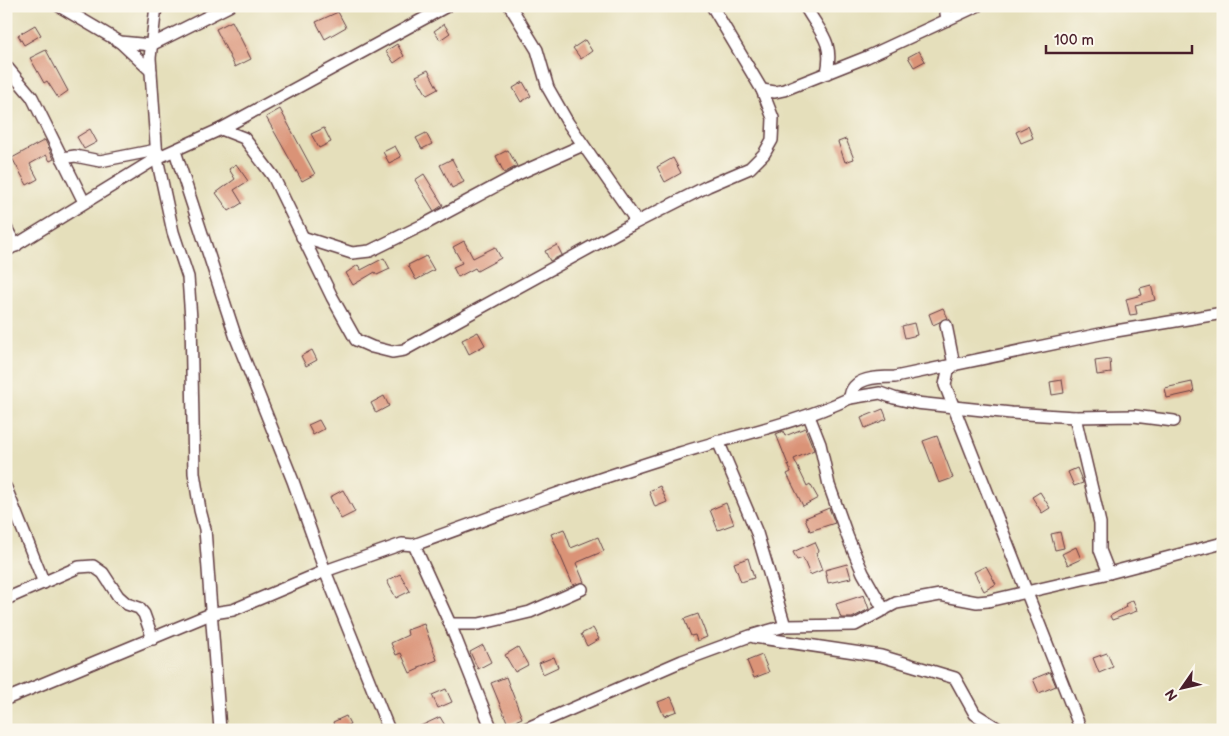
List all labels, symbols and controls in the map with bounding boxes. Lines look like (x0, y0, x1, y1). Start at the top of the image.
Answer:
scale bar (1046, 22, 1193, 54)
text: 100 m (1054, 31, 1094, 50)
north arrow (1156, 664, 1206, 714)
text: N (1162, 686, 1182, 704)

